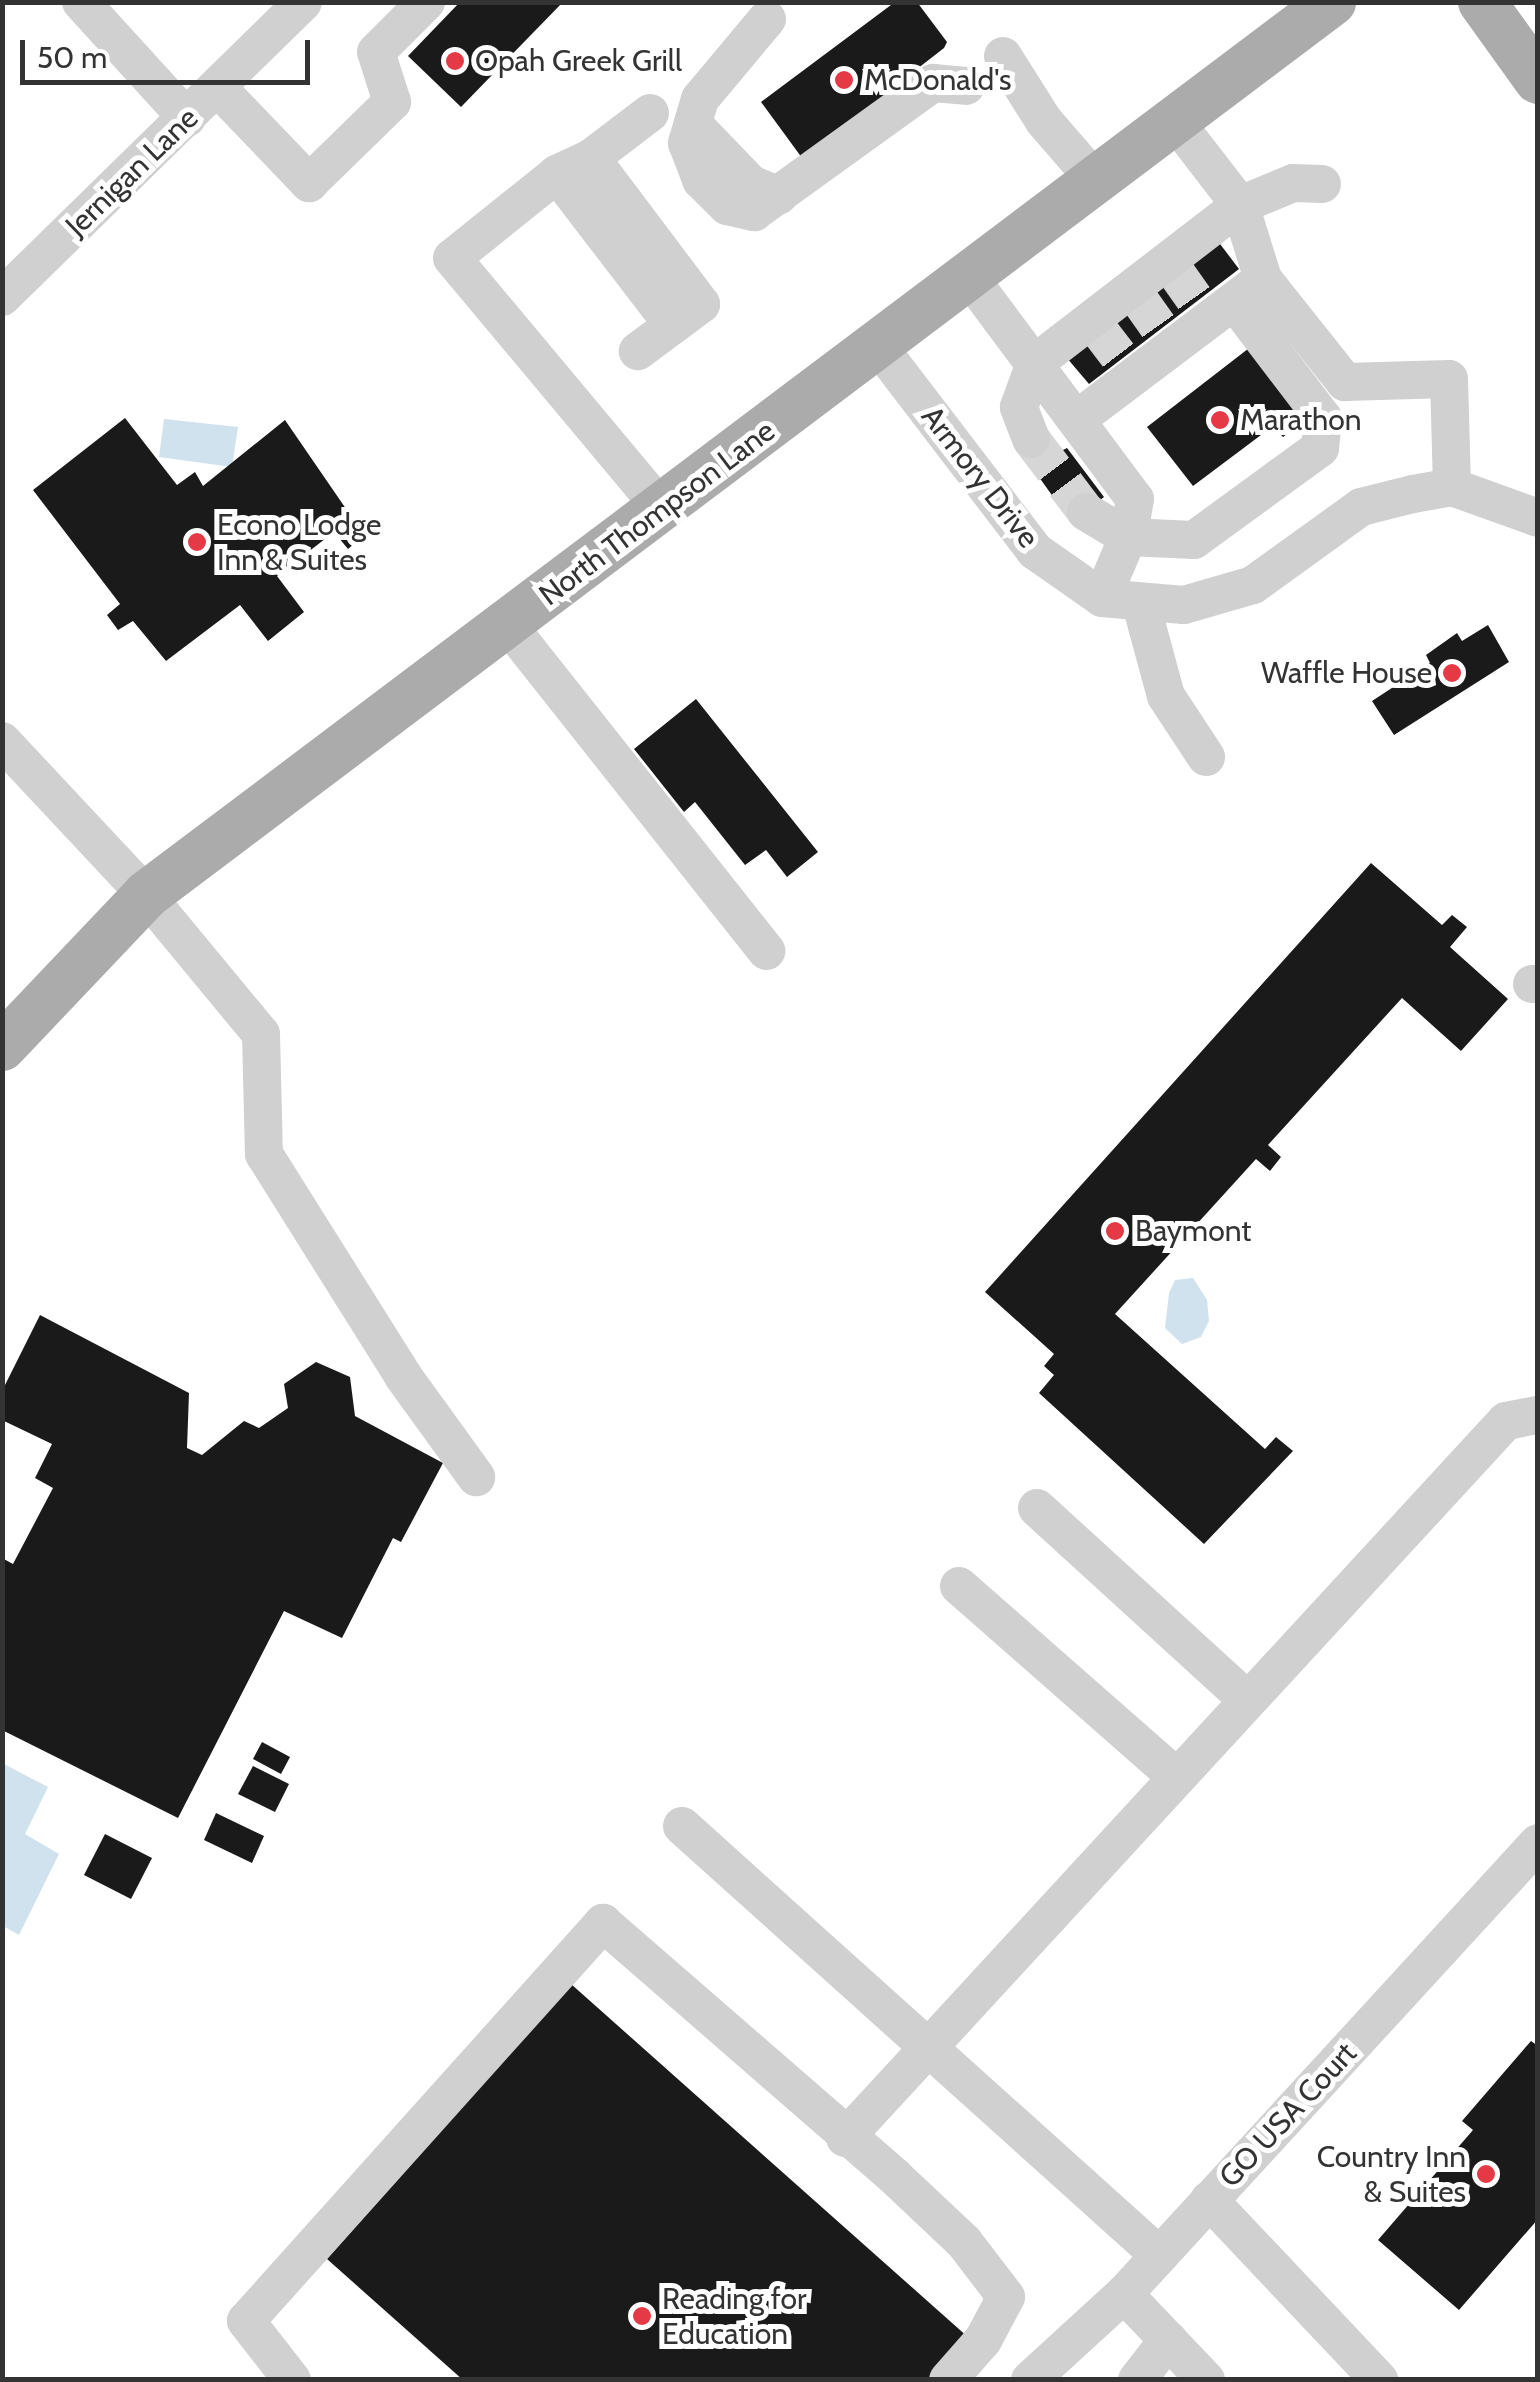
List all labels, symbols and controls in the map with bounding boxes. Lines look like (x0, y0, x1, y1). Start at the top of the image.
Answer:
scale bar (25, 20, 315, 82)
text: 50 m (37, 39, 107, 76)
place label: Opah Greek Grill (475, 43, 682, 79)
marker: Opah Greek Grill (444, 50, 466, 72)
place label: McDonald's (864, 62, 1011, 98)
marker: McDonald's (833, 69, 855, 91)
street label: Jernigan Lane (58, 100, 206, 244)
street label: Armory Drive (914, 399, 1046, 555)
place label: Marathon (1240, 402, 1362, 438)
marker: Marathon (1209, 409, 1231, 431)
street label: North Thompson Lane (532, 413, 782, 613)
place label: Econo Lodge Inn & Suites (217, 507, 381, 578)
marker: Econo Lodge Inn & Suites (186, 531, 208, 553)
place label: Waffle House (1261, 655, 1432, 691)
marker: Waffle House (1441, 662, 1463, 684)
place label: Baymont (1135, 1213, 1251, 1249)
marker: Baymont (1104, 1220, 1126, 1242)
street label: GO USA Court (1212, 2035, 1364, 2195)
place label: Country Inn & Suites (1317, 2139, 1466, 2210)
marker: Country Inn & Suites (1475, 2163, 1497, 2185)
place label: Reading for Education (662, 2281, 806, 2352)
marker: Reading for Education (631, 2305, 653, 2327)

